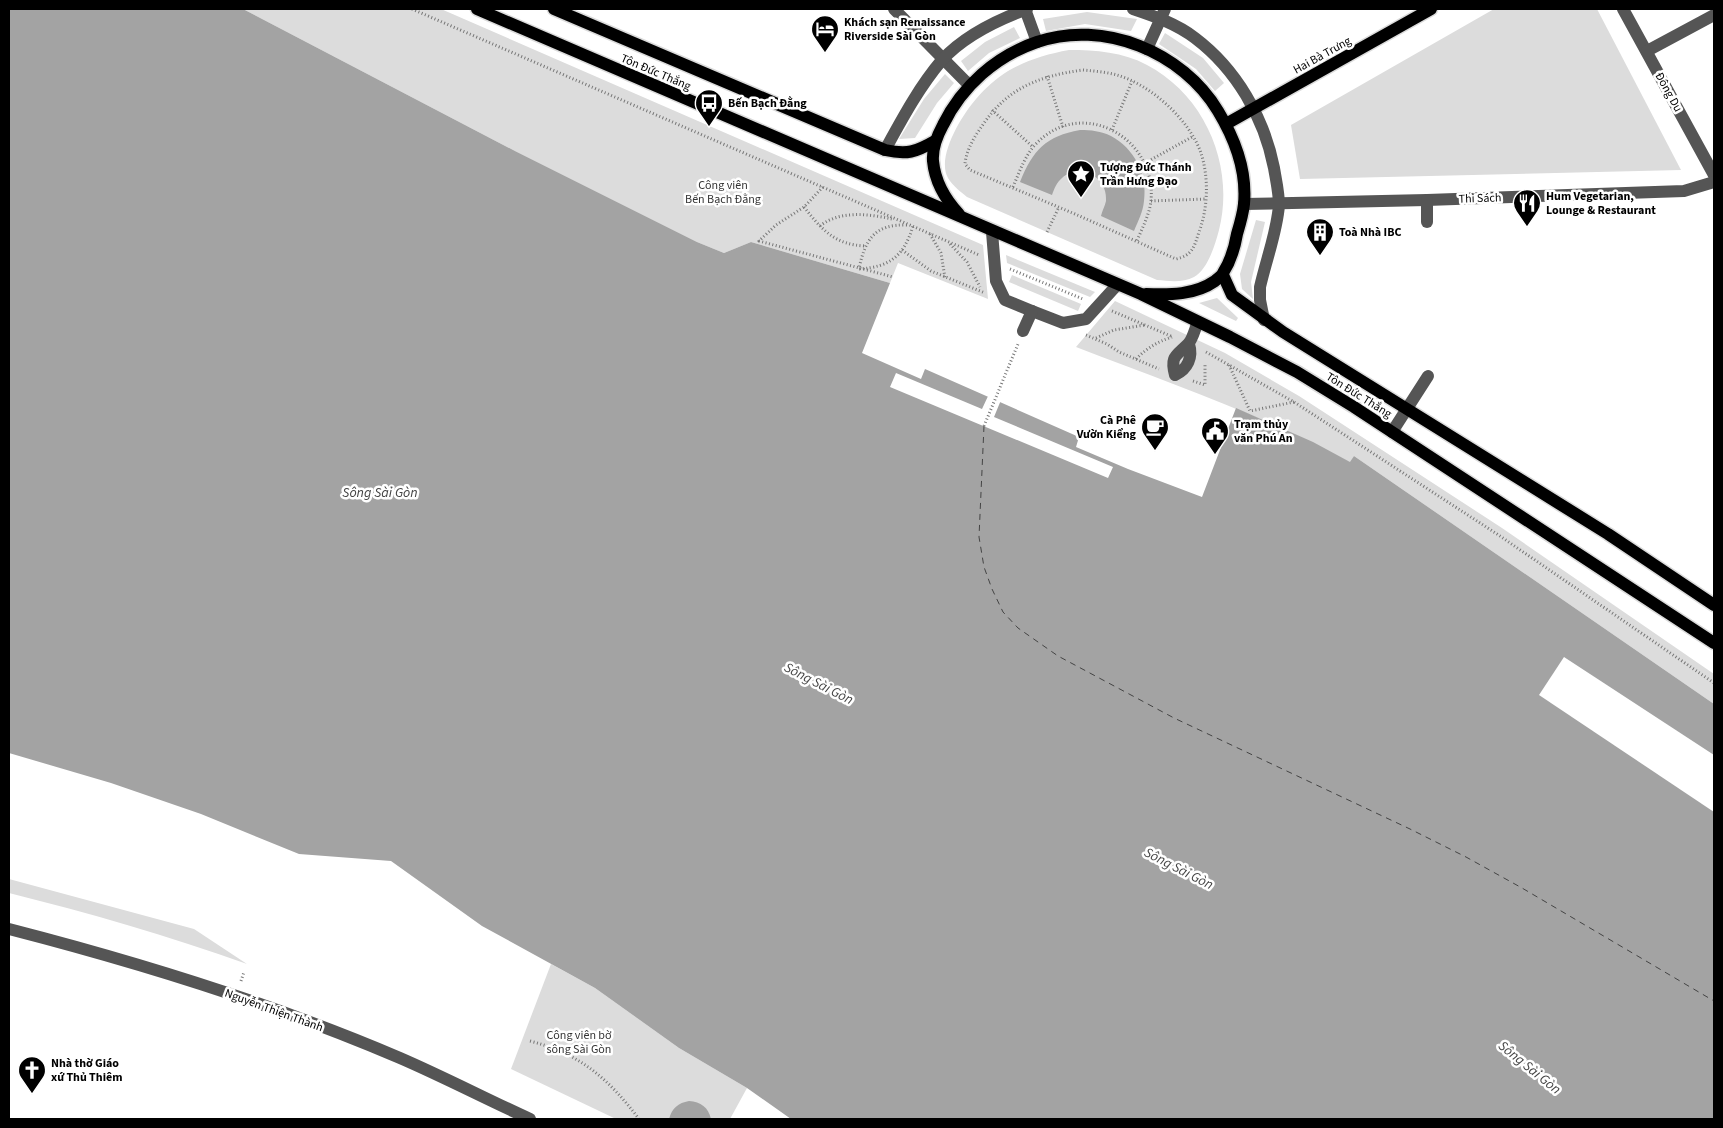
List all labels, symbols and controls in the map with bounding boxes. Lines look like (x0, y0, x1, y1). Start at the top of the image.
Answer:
hotel icon: Khách sạn Renaissance Riverside Sài Gòn (810, 14, 840, 53)
place label: Khách sạn Renaissance Riverside Sài Gòn (844, 14, 966, 45)
street label: Hai Bà Trưng (1290, 33, 1354, 78)
street label: Tôn Ðức Thắng (618, 50, 694, 95)
street label: Đông Du (1651, 69, 1686, 115)
bus stop icon: Bến Bạch Đằng (694, 88, 724, 127)
place label: Bến Bạch Đằng (728, 95, 807, 112)
place icon: Tượng Đức Thánh Trần Hưng Đạo (1066, 159, 1096, 198)
place label: Tượng Đức Thánh Trần Hưng Đạo (1100, 159, 1192, 190)
park label: Công viên Bến Bạch Đằng (685, 177, 761, 208)
restaurant icon: Hum Vegetarian, Lounge & Restaurant (1512, 188, 1542, 227)
place label: Hum Vegetarian, Lounge & Restaurant (1546, 188, 1656, 219)
street label: Thi Sách (1458, 189, 1502, 208)
building icon: Toà Nhà IBC (1305, 217, 1335, 256)
place label: Toà Nhà IBC (1339, 224, 1401, 241)
street label: Tôn Đức Thắng (1323, 368, 1395, 422)
place label: Cà Phê Vườn Kiểng (1076, 412, 1137, 443)
cafe icon: Cà Phê Vườn Kiểng (1140, 412, 1170, 451)
public building icon: Trạm thủy văn Phú An (1200, 416, 1230, 455)
place label: Trạm thủy văn Phú An (1234, 416, 1293, 447)
water label: Sông Sài Gòn (342, 483, 418, 503)
water label: Sông Sài Gòn (780, 658, 857, 710)
water label: Sông Sài Gòn (1140, 843, 1217, 895)
street label: Nguyễn Thiện Thành (222, 985, 325, 1036)
park label: Công viên bờ sông Sài Gòn (547, 1027, 612, 1058)
water label: Sông Sài Gòn (1494, 1036, 1565, 1099)
church icon: Nhà thờ Giáo xứ Thủ Thiêm (17, 1055, 47, 1094)
place label: Nhà thờ Giáo xứ Thủ Thiêm (51, 1055, 122, 1086)

